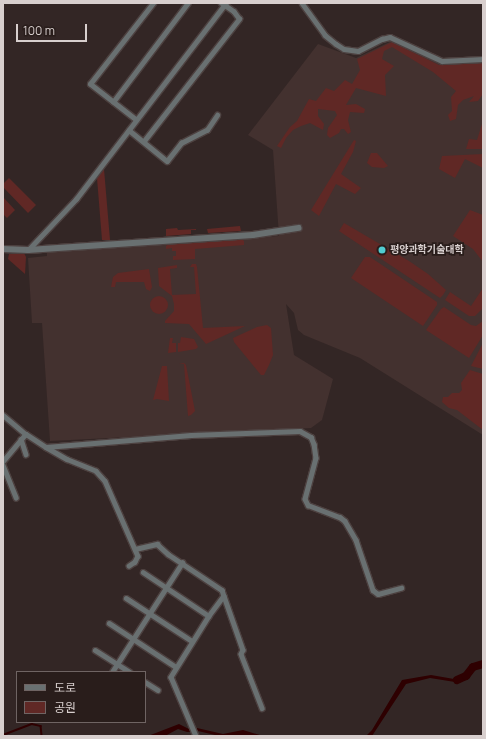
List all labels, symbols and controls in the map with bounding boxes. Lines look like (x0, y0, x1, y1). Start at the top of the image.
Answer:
scale bar (18, 16, 89, 42)
text: 100 m (23, 22, 55, 39)
place label: 평양과학기술대학 (390, 244, 464, 256)
marker: 평양과학기술대학 (377, 245, 387, 255)
legend (16, 671, 146, 723)
text: 도로 (54, 679, 76, 696)
text: 공원 (54, 699, 76, 716)

